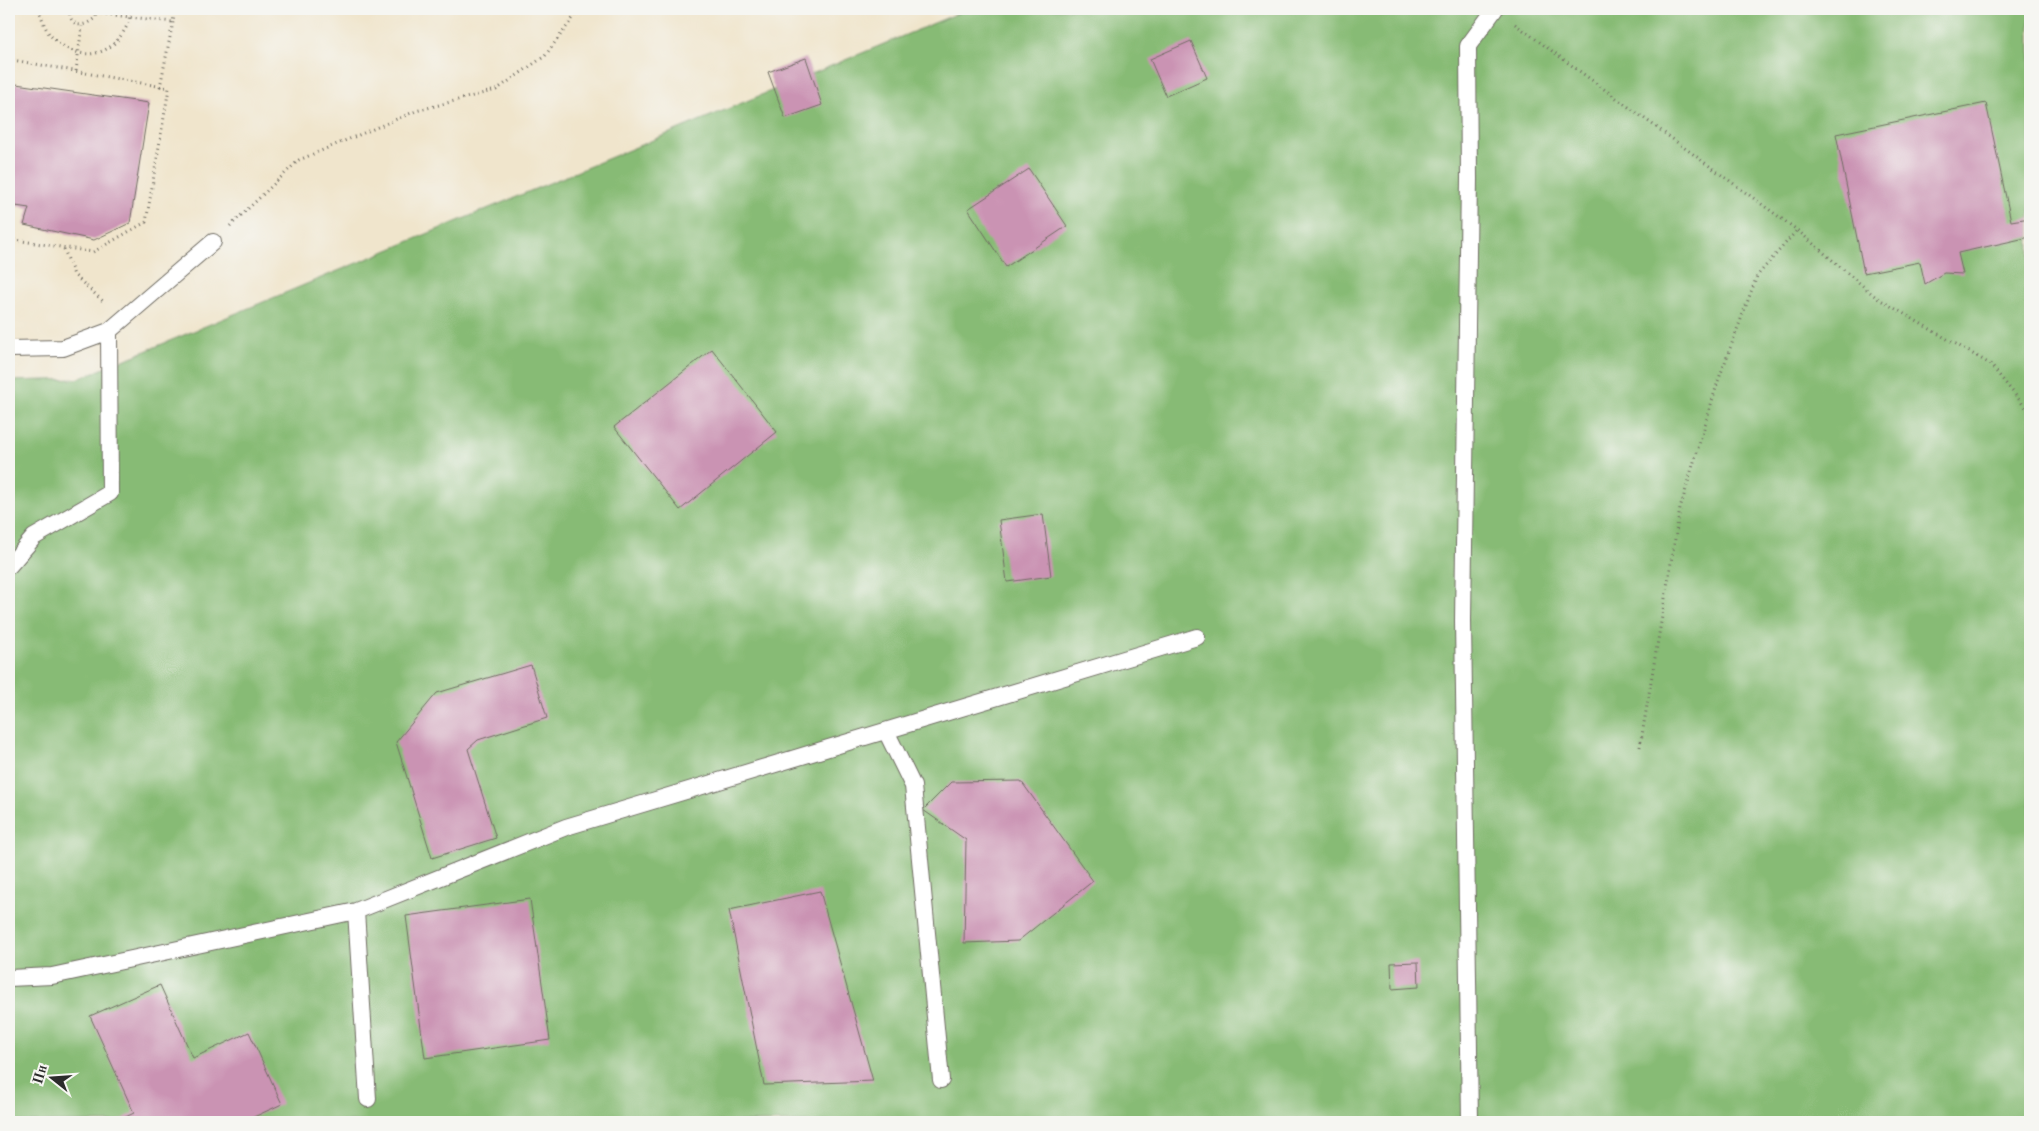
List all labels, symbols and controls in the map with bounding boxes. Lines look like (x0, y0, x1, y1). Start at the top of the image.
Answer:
north arrow (28, 1054, 78, 1104)
text: Пн (31, 1063, 50, 1086)

